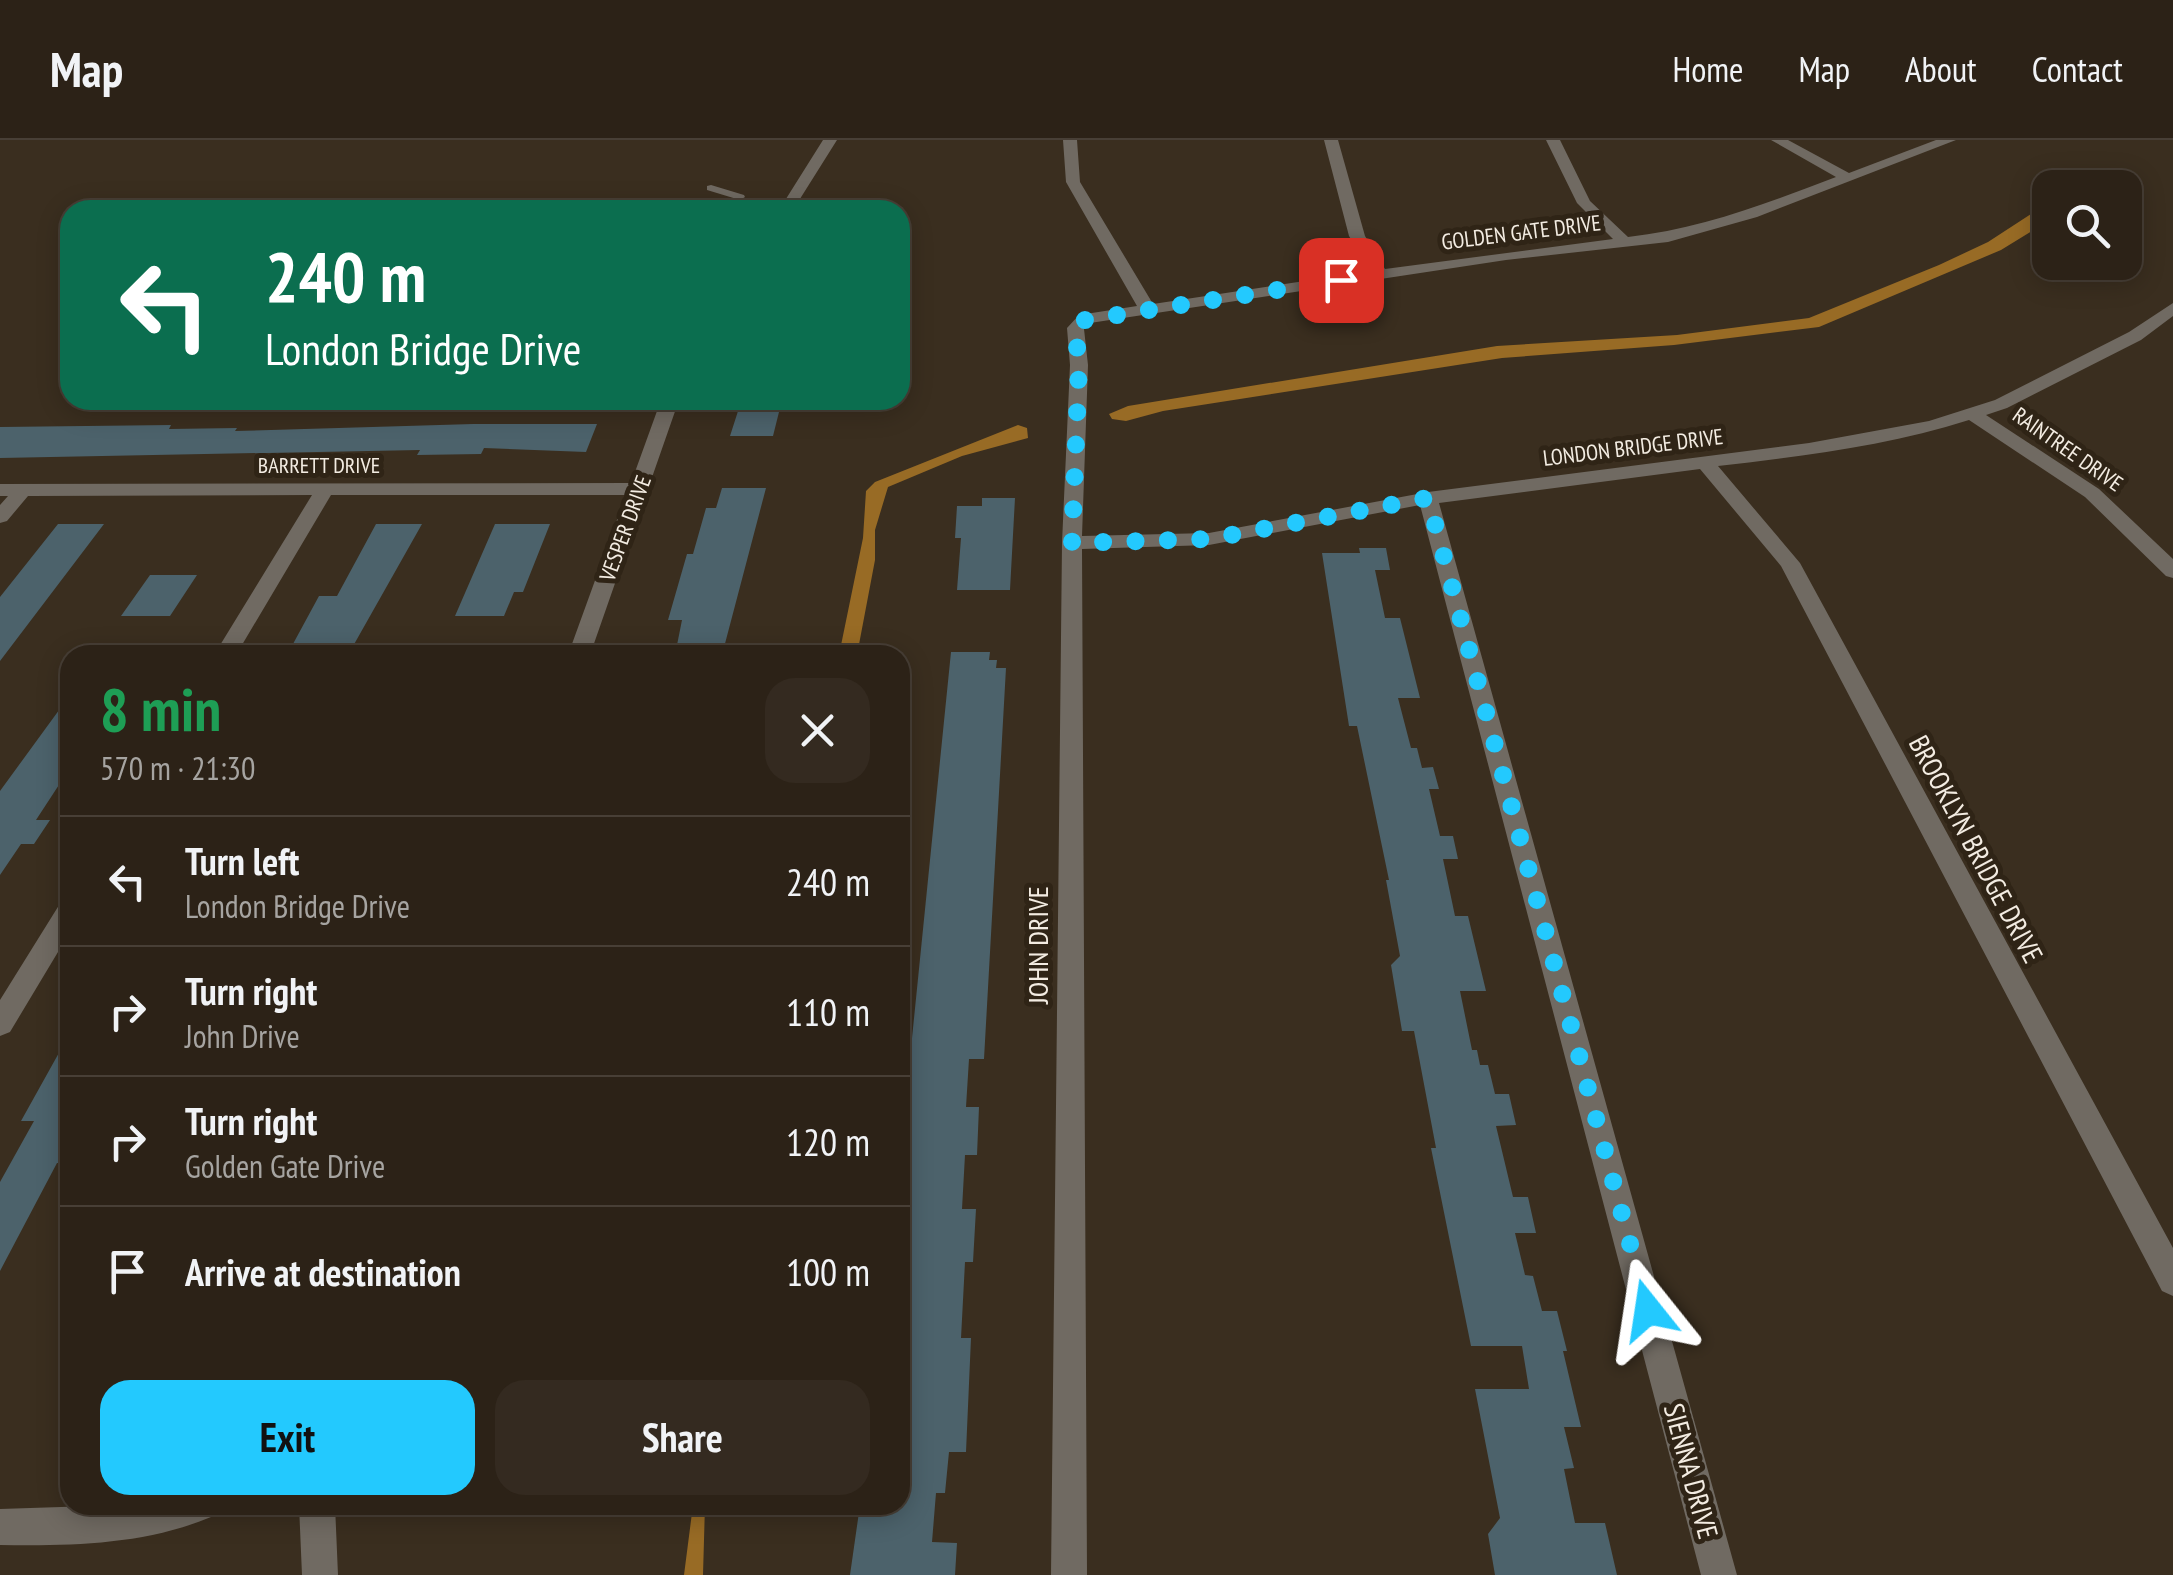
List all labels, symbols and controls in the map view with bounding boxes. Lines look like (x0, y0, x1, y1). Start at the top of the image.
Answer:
text: Map (50, 38, 123, 100)
text: Home (1672, 46, 1744, 92)
text: Map (1799, 46, 1850, 92)
text: About (1905, 46, 1977, 92)
text: Contact (2032, 46, 2123, 92)
map controls (2032, 170, 2142, 280)
button: search (2032, 170, 2142, 280)
street label: GOLDEN GATE DRIVE (1440, 208, 1602, 256)
text: 240 m (265, 231, 426, 321)
pin (1299, 238, 1384, 323)
icon: left (100, 240, 230, 370)
icon: arrive (1314, 253, 1369, 308)
text: London Bridge Drive (265, 319, 581, 377)
street label: RAINTREE DRIVE (2007, 401, 2129, 497)
street label: LONDON BRIDGE DRIVE (1541, 422, 1725, 472)
street label: BARRETT DRIVE (258, 451, 380, 479)
street label: VESPER DRIVE (593, 471, 657, 586)
text: 8 min (100, 670, 221, 748)
button: close (765, 678, 870, 783)
street label: BROOKLYN BRIDGE DRIVE (1901, 729, 2052, 969)
text: 570 m · 21:30 (100, 747, 255, 789)
text: Turn left (185, 836, 299, 885)
icon: left (100, 854, 155, 909)
text: 240 m (786, 857, 870, 906)
text: London Bridge Drive (185, 885, 410, 927)
street label: JOHN DRIVE (1019, 886, 1056, 1005)
text: Turn right (185, 966, 317, 1015)
icon: right (100, 984, 155, 1039)
text: 110 m (786, 987, 870, 1036)
text: John Drive (185, 1015, 300, 1057)
text: Turn right (185, 1096, 317, 1145)
icon: right (100, 1114, 155, 1169)
text: 120 m (786, 1117, 870, 1166)
text: Golden Gate Drive (185, 1145, 385, 1187)
icon: arrive (100, 1244, 155, 1299)
text: Arrive at destination (185, 1247, 461, 1296)
text: 100 m (786, 1247, 870, 1296)
position arrow (1596, 1258, 1700, 1362)
button: Exit (100, 1380, 475, 1495)
button: Share (495, 1380, 870, 1495)
street label: SIENNA DRIVE (1656, 1399, 1727, 1543)

